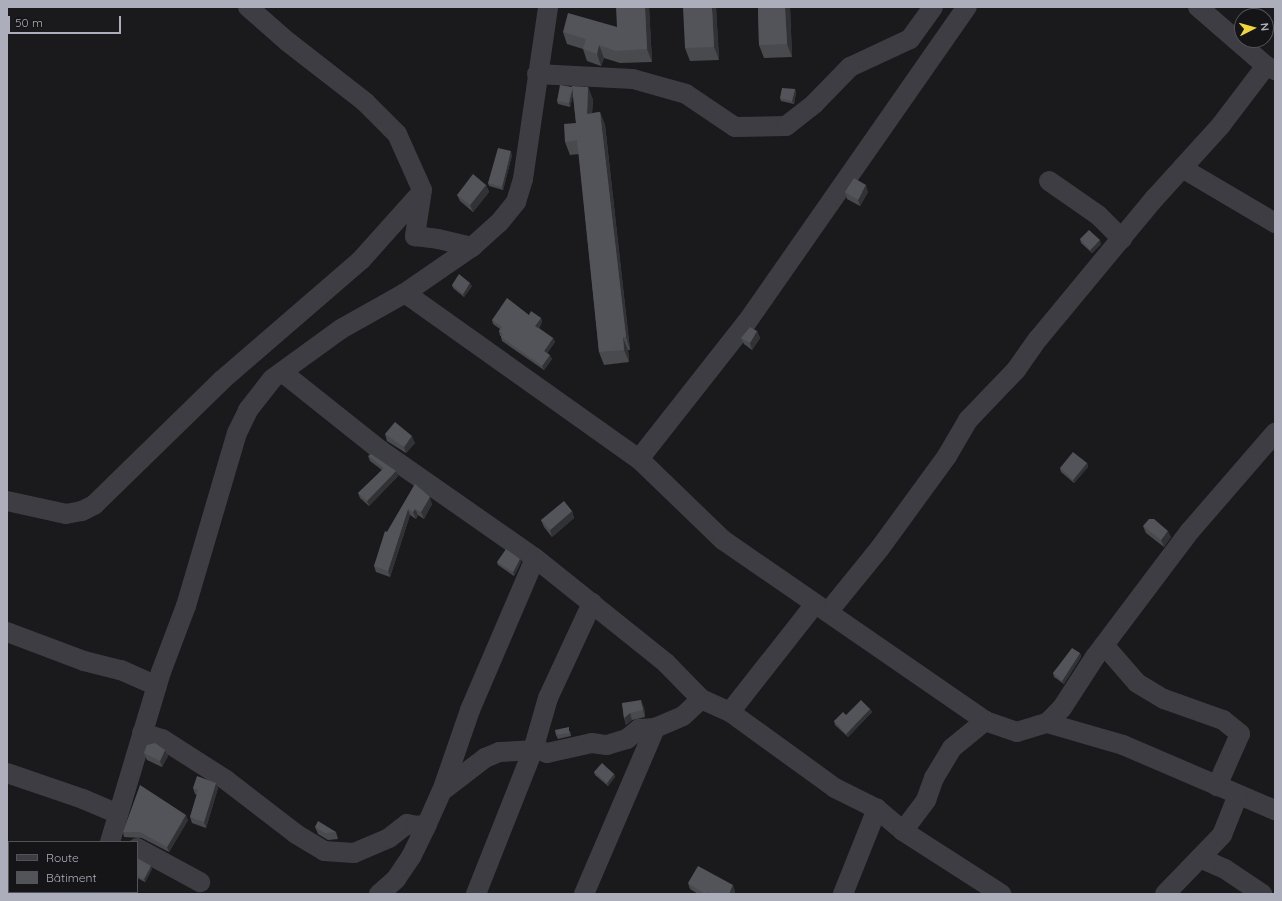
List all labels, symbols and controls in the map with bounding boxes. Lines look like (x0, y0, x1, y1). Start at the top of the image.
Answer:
scale bar (10, 8, 123, 34)
north arrow (1234, 8, 1274, 48)
text: 50 m (15, 15, 43, 30)
text: N (1258, 22, 1272, 32)
legend (8, 841, 138, 893)
text: Route (46, 850, 79, 865)
text: Bâtiment (46, 870, 96, 885)

